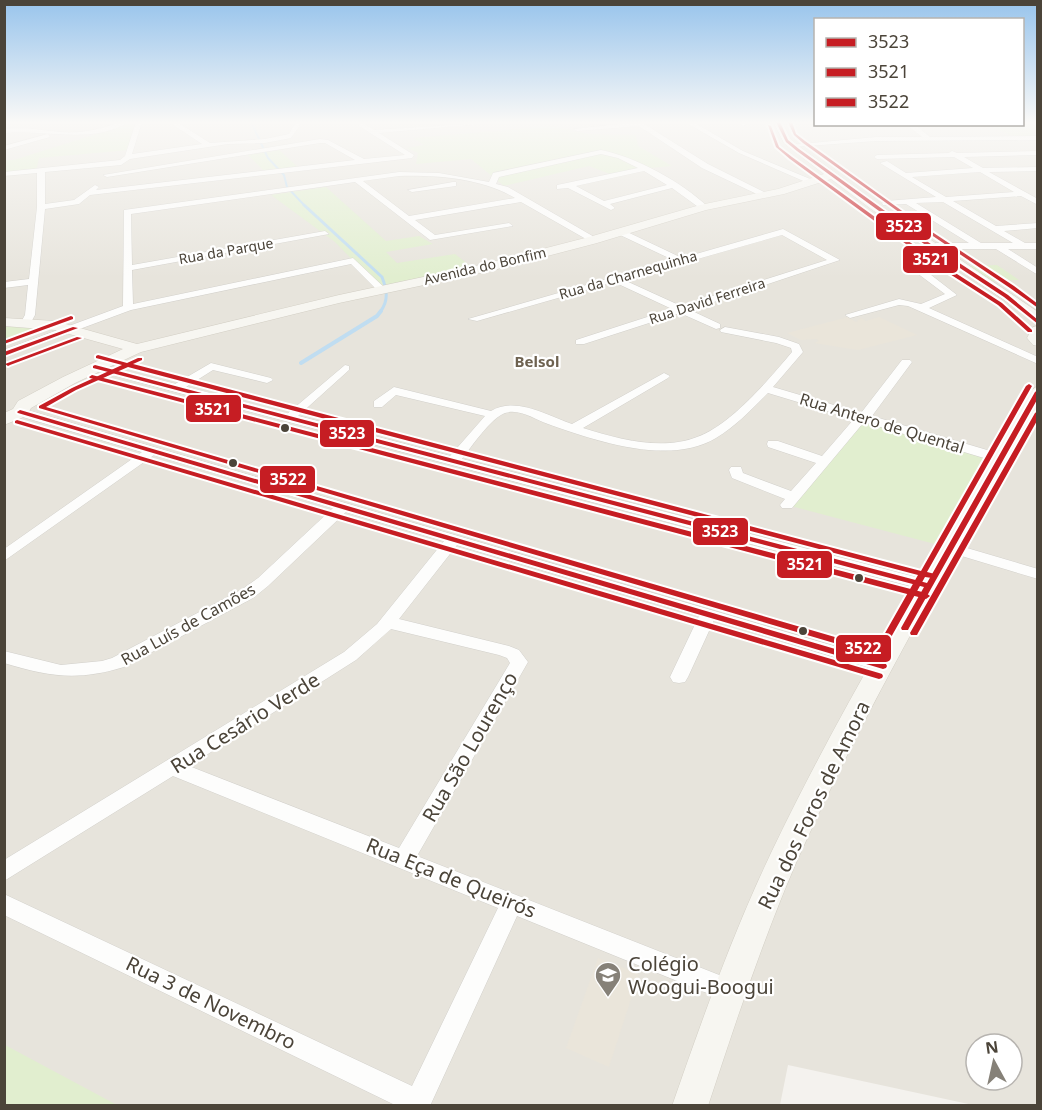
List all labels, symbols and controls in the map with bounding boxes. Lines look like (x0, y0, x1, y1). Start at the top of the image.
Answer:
legend (814, 18, 1024, 126)
text: 3523 (868, 29, 909, 53)
text: 3521 (868, 59, 909, 83)
text: 3522 (868, 89, 909, 113)
line badge: 3523 (875, 212, 932, 241)
text: 3523 (886, 215, 922, 237)
street label: Rua da Parque (177, 233, 275, 268)
street label: Avenida do Bonfim (422, 242, 548, 289)
line badge: 3521 (902, 245, 959, 274)
street label: Rua da Charnequinha (557, 246, 699, 303)
text: 3521 (913, 248, 949, 270)
street label: Rua David Ferreira (646, 273, 767, 328)
district label: Belsol (515, 351, 559, 371)
street label: Rua Antero de Quental (797, 387, 967, 459)
line badge: 3521 (185, 394, 242, 423)
text: 3521 (195, 398, 231, 420)
line badge: 3523 (319, 419, 375, 448)
unlabelled marker (279, 422, 291, 434)
text: 3523 (329, 422, 365, 444)
unlabelled marker (227, 457, 239, 469)
line badge: 3522 (259, 465, 316, 494)
text: 3522 (270, 468, 306, 490)
line badge: 3523 (692, 517, 749, 546)
text: 3523 (702, 520, 738, 542)
line badge: 3521 (776, 550, 833, 579)
text: 3521 (787, 553, 823, 575)
unlabelled marker (853, 572, 865, 584)
street label: Rua Luís de Camões (117, 578, 259, 670)
unlabelled marker (797, 625, 809, 637)
line badge: 3522 (835, 634, 892, 663)
text: 3522 (845, 637, 881, 659)
street label: Rua Cesário Verde (165, 666, 324, 779)
street label: Rua São Lourenço (416, 667, 523, 827)
street label: Rua dos Foros de Amora (751, 696, 876, 914)
street label: Rua Eça de Queirós (362, 831, 540, 924)
street label: Rua 3 de Novembro (122, 950, 301, 1055)
place label: Colégio Woogui-Boogui (628, 950, 774, 1000)
school or university icon: Colégio Woogui-Boogui (593, 960, 623, 998)
north arrow (964, 1032, 1024, 1092)
text: N (984, 1035, 1000, 1059)

